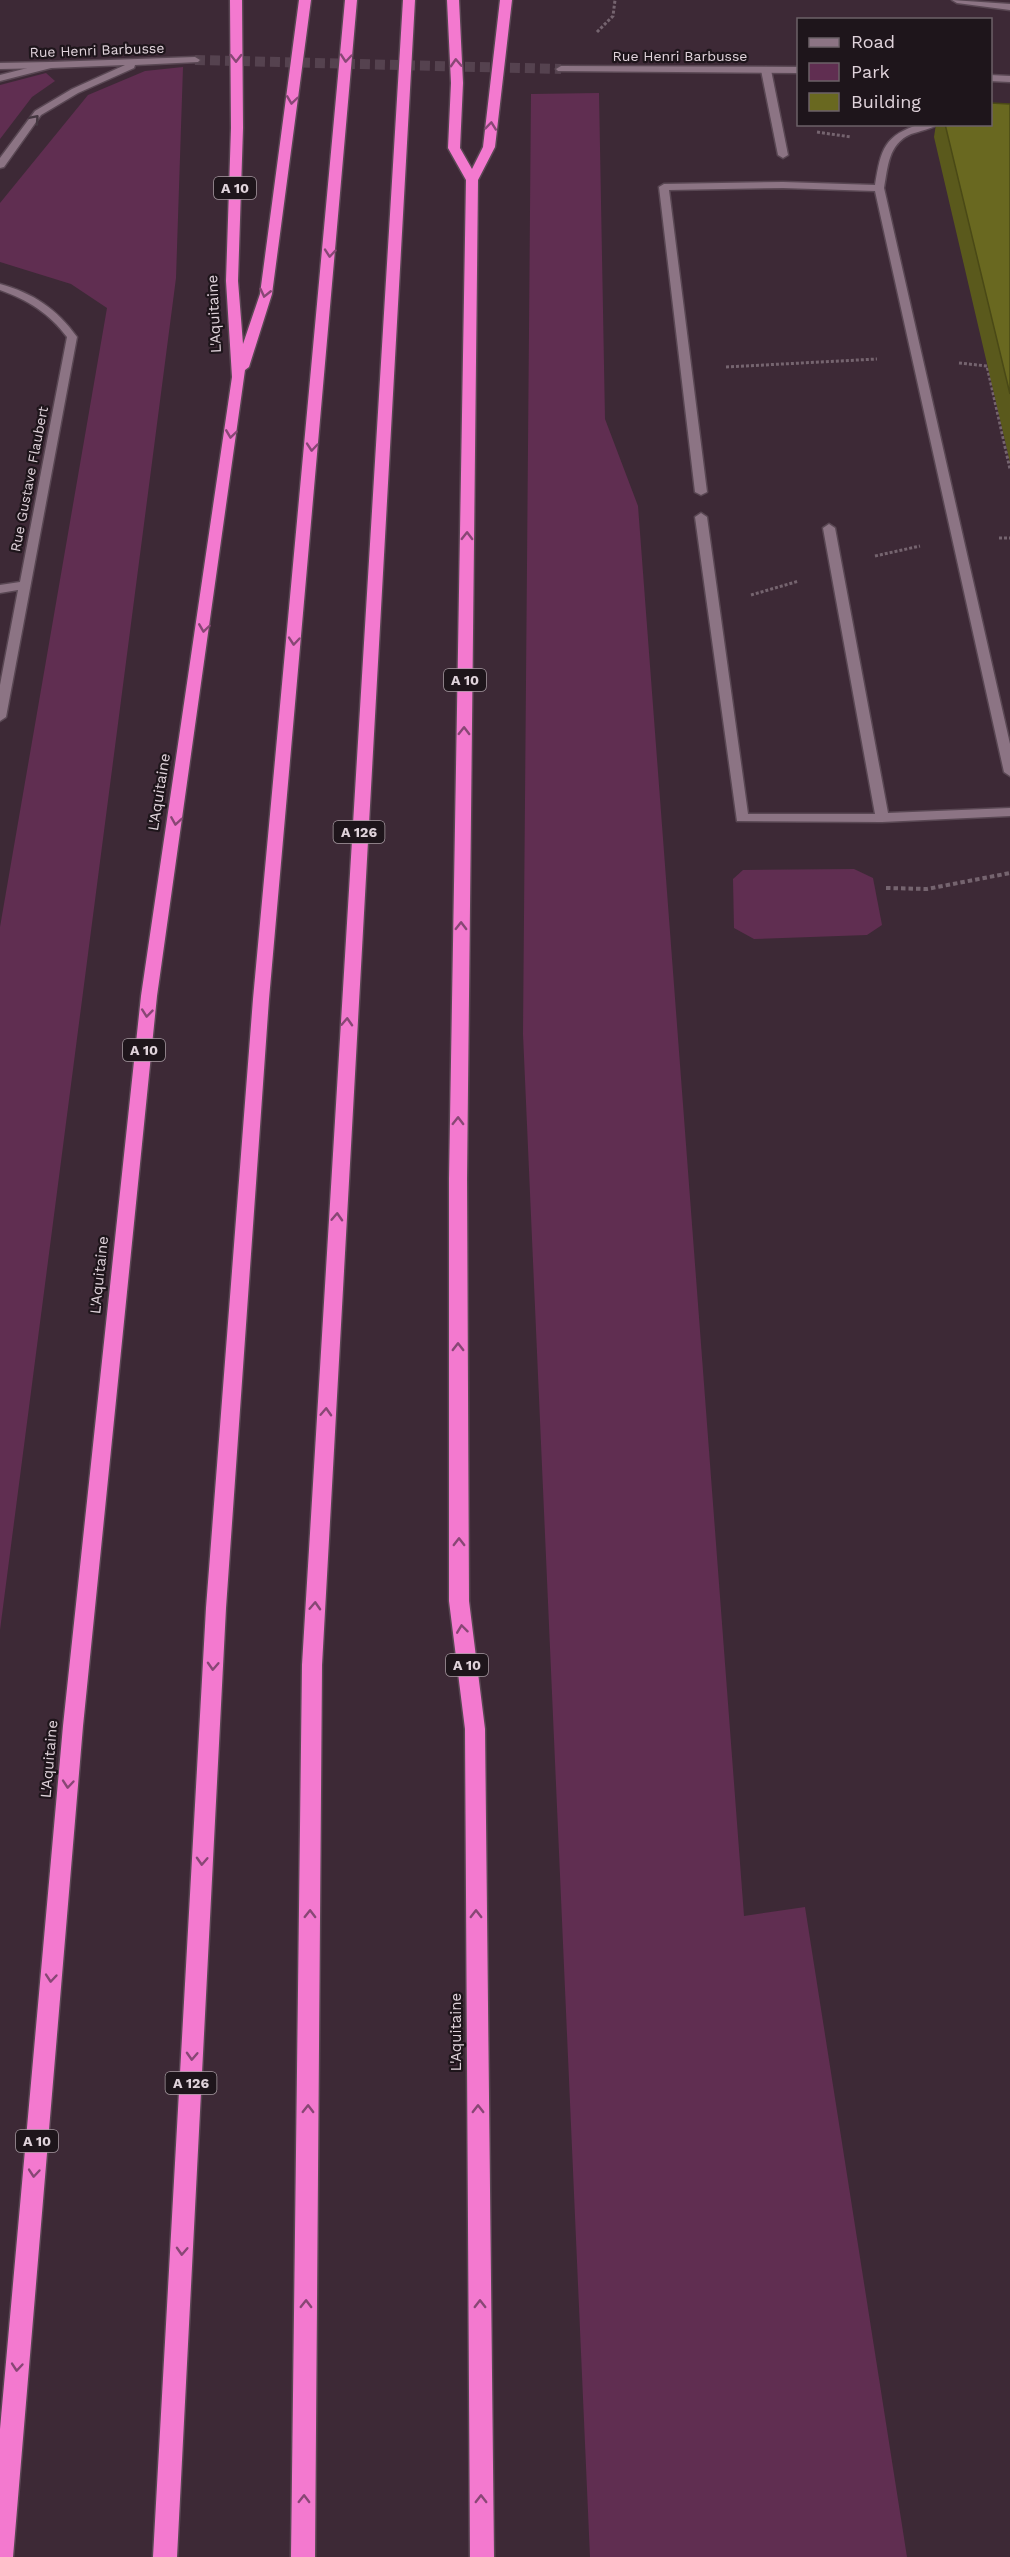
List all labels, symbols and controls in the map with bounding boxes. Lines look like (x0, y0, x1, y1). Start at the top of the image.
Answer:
legend (797, 18, 992, 126)
text: Road (851, 31, 895, 52)
street label: Rue Henri Barbusse (29, 40, 165, 60)
street label: Rue Henri Barbusse (613, 48, 747, 64)
one-way arrow (230, 54, 242, 63)
one-way arrow (340, 54, 353, 63)
one-way arrow (450, 59, 463, 68)
text: Park (851, 61, 890, 82)
text: Building (851, 91, 921, 112)
one-way arrow (286, 95, 299, 104)
one-way arrow (28, 115, 39, 126)
one-way arrow (484, 121, 497, 130)
road number: A 10 (214, 177, 256, 199)
one-way arrow (324, 248, 337, 257)
street label: L'Aquitaine (203, 274, 225, 354)
one-way arrow (260, 287, 273, 297)
street label: Rue Gustave Flaubert (7, 405, 51, 553)
one-way arrow (225, 430, 237, 439)
one-way arrow (306, 442, 319, 451)
one-way arrow (461, 531, 473, 540)
one-way arrow (198, 623, 211, 632)
one-way arrow (288, 636, 301, 646)
road number: A 10 (444, 669, 486, 691)
one-way arrow (458, 726, 470, 735)
street label: L'Aquitaine (144, 752, 174, 832)
one-way arrow (170, 816, 182, 825)
road number: A 126 (334, 821, 385, 843)
one-way arrow (455, 921, 467, 930)
one-way arrow (142, 1009, 154, 1018)
one-way arrow (341, 1018, 354, 1027)
road number: A 10 (123, 1039, 165, 1061)
one-way arrow (452, 1116, 465, 1125)
one-way arrow (330, 1212, 343, 1221)
street label: L'Aquitaine (86, 1235, 112, 1315)
one-way arrow (452, 1343, 464, 1352)
one-way arrow (320, 1407, 333, 1416)
one-way arrow (453, 1538, 465, 1547)
one-way arrow (309, 1602, 322, 1611)
one-way arrow (457, 1625, 469, 1634)
road number: A 10 (446, 1654, 488, 1676)
one-way arrow (206, 1662, 219, 1671)
street label: L'Aquitaine (37, 1719, 61, 1799)
one-way arrow (61, 1780, 74, 1789)
one-way arrow (196, 1857, 209, 1866)
one-way arrow (304, 1909, 316, 1918)
one-way arrow (470, 1909, 482, 1918)
one-way arrow (45, 1974, 58, 1983)
street label: L'Aquitaine (447, 1993, 465, 2071)
one-way arrow (186, 2051, 199, 2060)
road number: A 126 (166, 2072, 216, 2094)
one-way arrow (302, 2104, 314, 2113)
one-way arrow (472, 2104, 484, 2113)
road number: A 10 (16, 2130, 58, 2152)
one-way arrow (28, 2168, 41, 2177)
one-way arrow (175, 2246, 188, 2255)
one-way arrow (300, 2299, 312, 2308)
one-way arrow (474, 2299, 486, 2308)
one-way arrow (11, 2362, 24, 2371)
one-way arrow (298, 2494, 310, 2503)
one-way arrow (475, 2494, 487, 2503)

